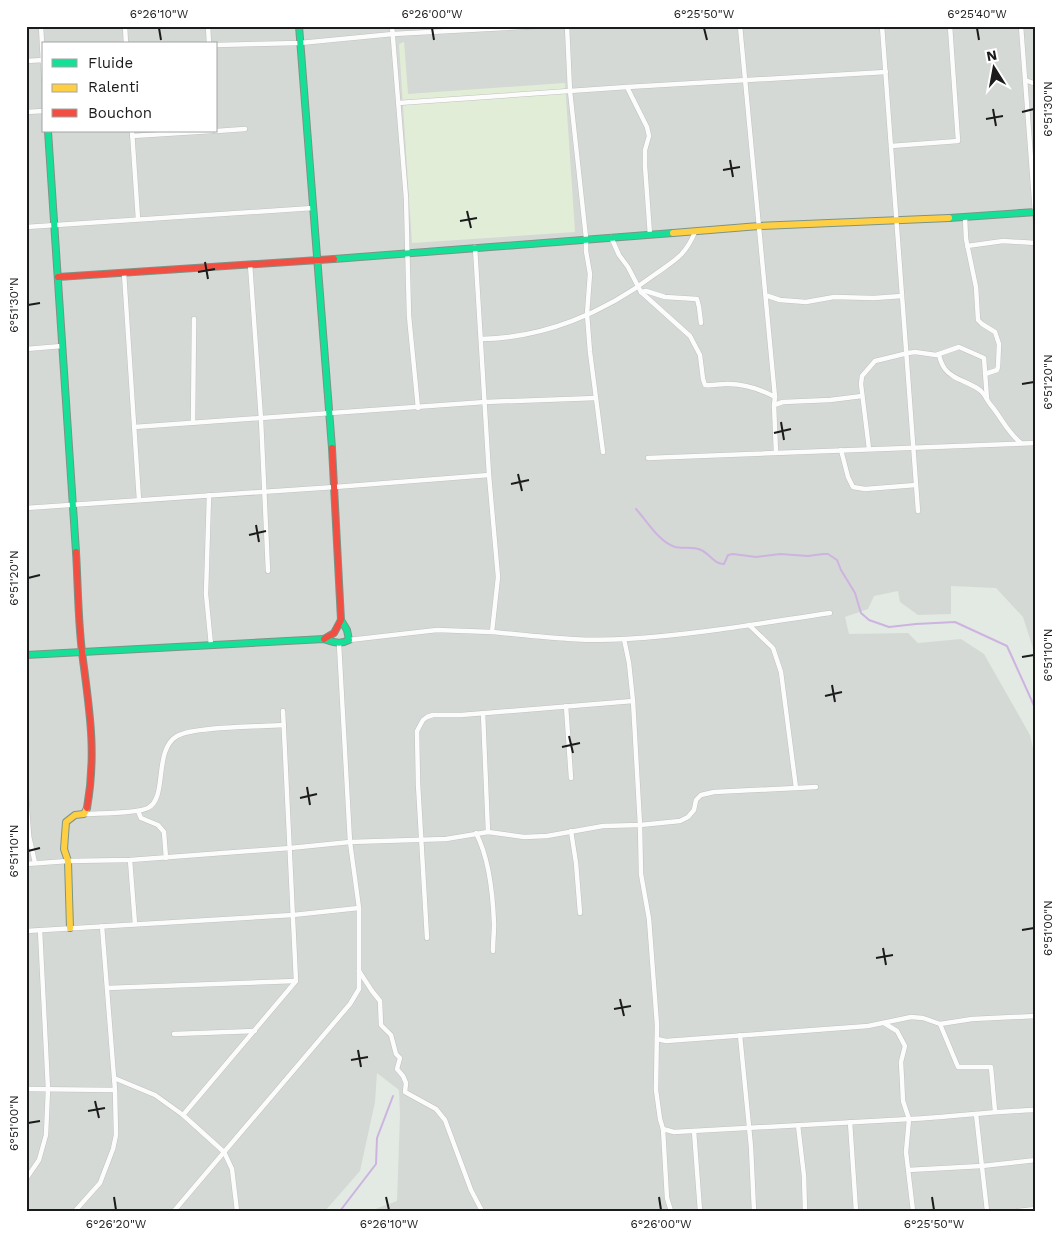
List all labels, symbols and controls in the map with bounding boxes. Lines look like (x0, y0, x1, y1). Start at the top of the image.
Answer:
text: 6°26'10"W (130, 7, 189, 21)
text: 6°26'00"W (401, 7, 463, 21)
text: 6°25'50"W (674, 7, 735, 21)
text: 6°25'40"W (947, 7, 1007, 21)
legend (42, 42, 218, 132)
north arrow (970, 42, 1020, 92)
text: N (985, 46, 998, 64)
text: Fluide (88, 54, 133, 72)
text: Ralenti (88, 78, 139, 96)
text: 6°51'30"N (1041, 81, 1055, 137)
text: Bouchon (88, 104, 152, 122)
text: 6°51'30"N (7, 277, 21, 333)
text: 6°51'20"N (1041, 354, 1055, 410)
text: 6°51'20"N (7, 550, 21, 606)
text: 6°51'10"N (1041, 628, 1055, 682)
text: 6°51'10"N (7, 824, 21, 878)
text: 6°51'00"N (1041, 900, 1055, 956)
text: 6°51'00"N (7, 1095, 21, 1151)
text: 6°26'20"W (86, 1217, 147, 1231)
text: 6°26'10"W (360, 1217, 419, 1231)
text: 6°26'00"W (630, 1217, 692, 1231)
text: 6°25'50"W (904, 1217, 965, 1231)

